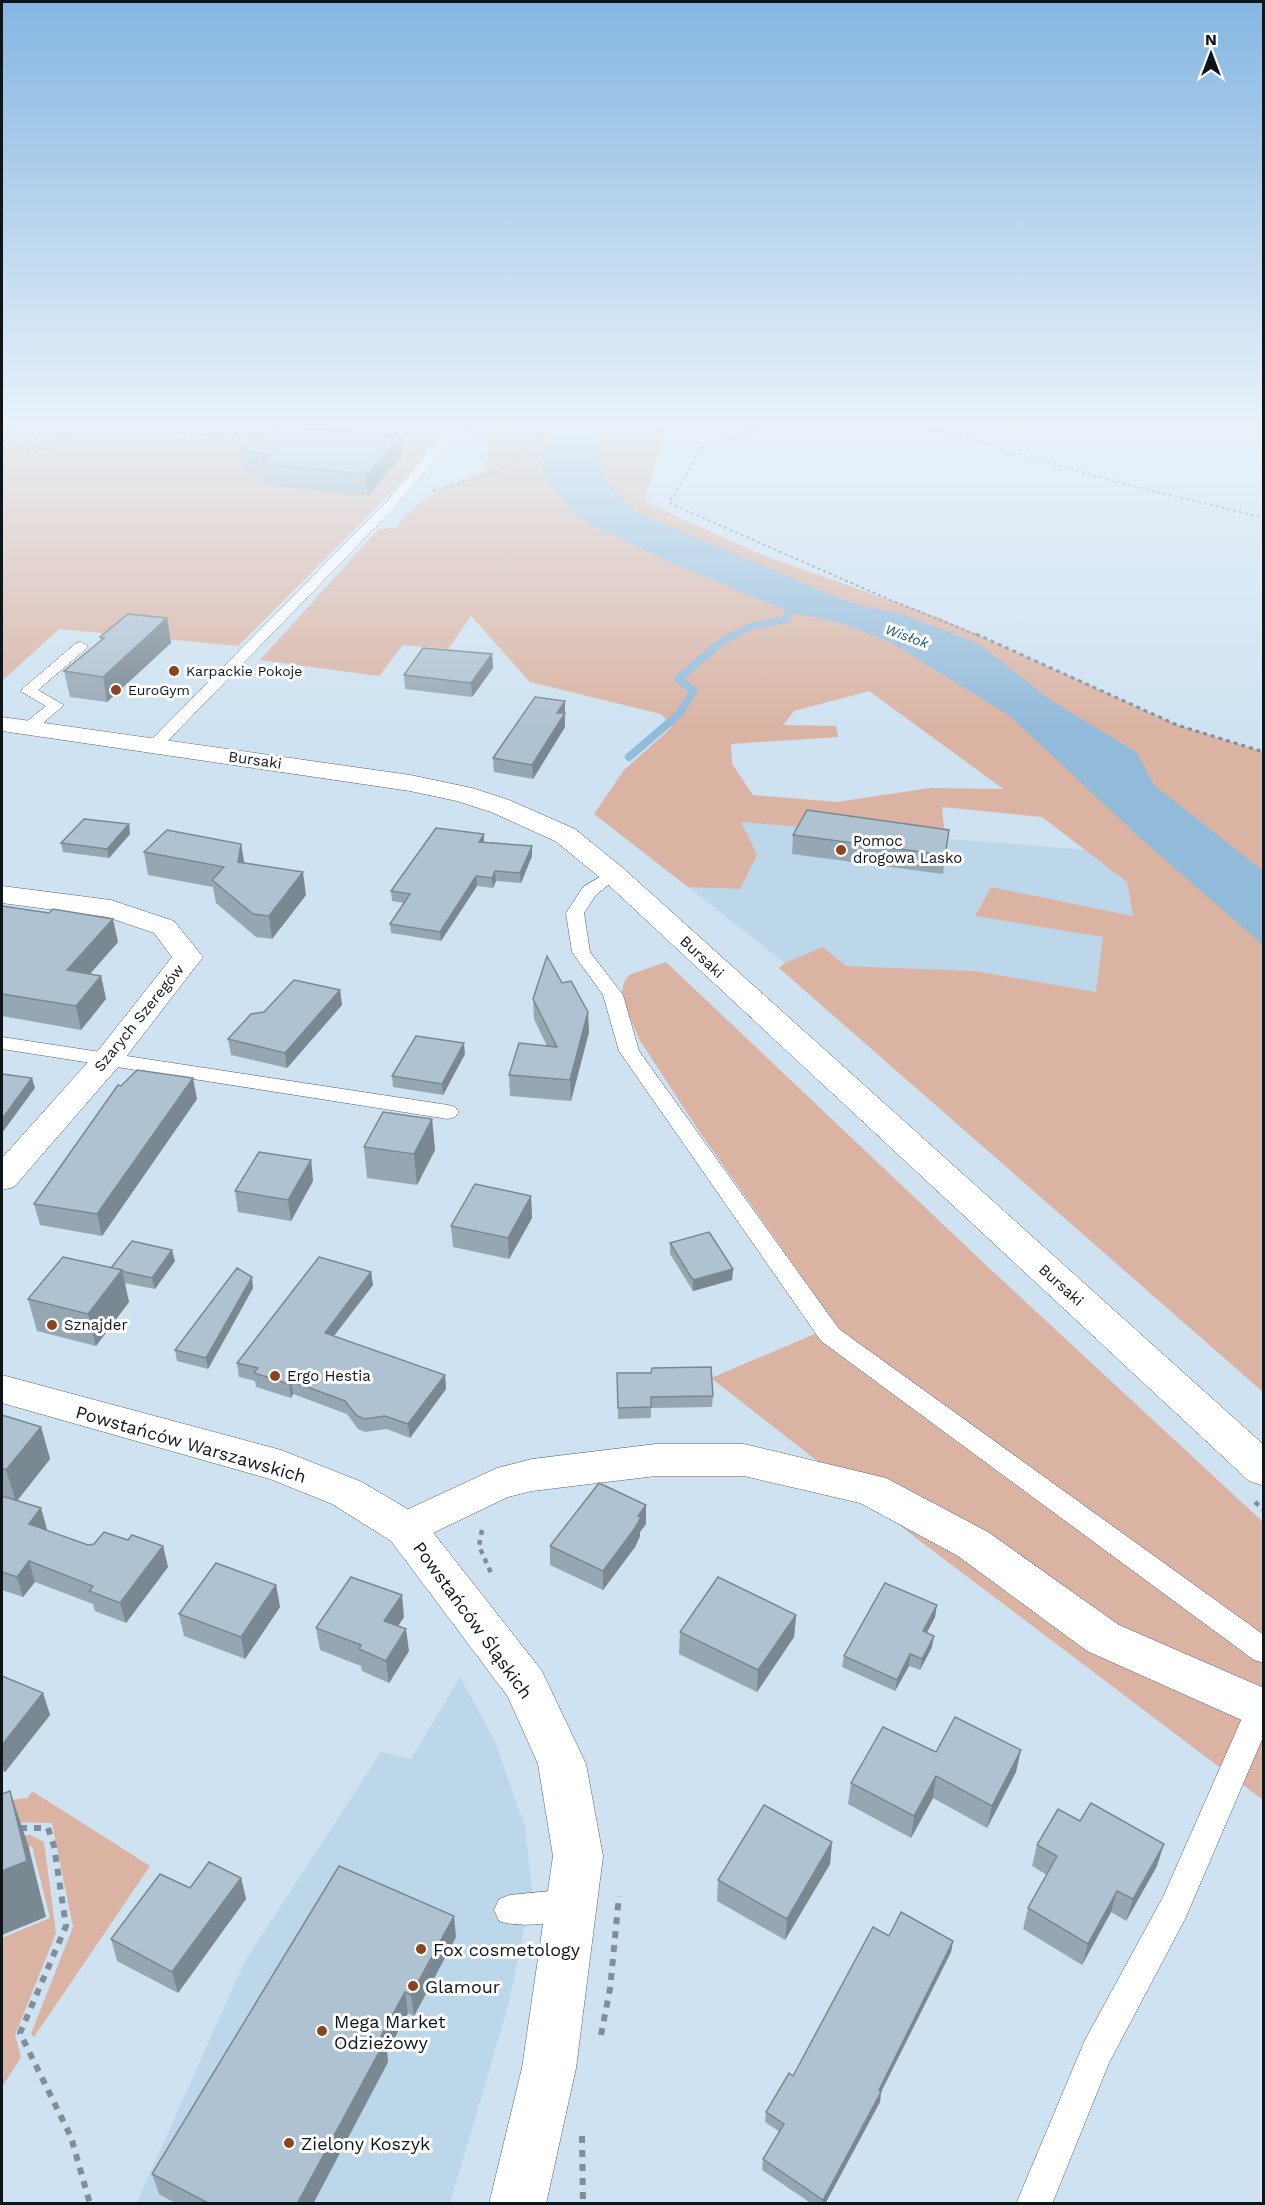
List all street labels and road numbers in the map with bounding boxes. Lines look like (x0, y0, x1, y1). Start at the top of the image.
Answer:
street label: Bursaki (227, 747, 283, 773)
street label: Bursaki (676, 932, 728, 982)
street label: Szarych Szeregów (90, 960, 188, 1075)
street label: Bursaki (1035, 1260, 1087, 1310)
street label: Powstańców Warszawskich (73, 1401, 309, 1487)
street label: Powstańców Śląskich (409, 1537, 537, 1703)

